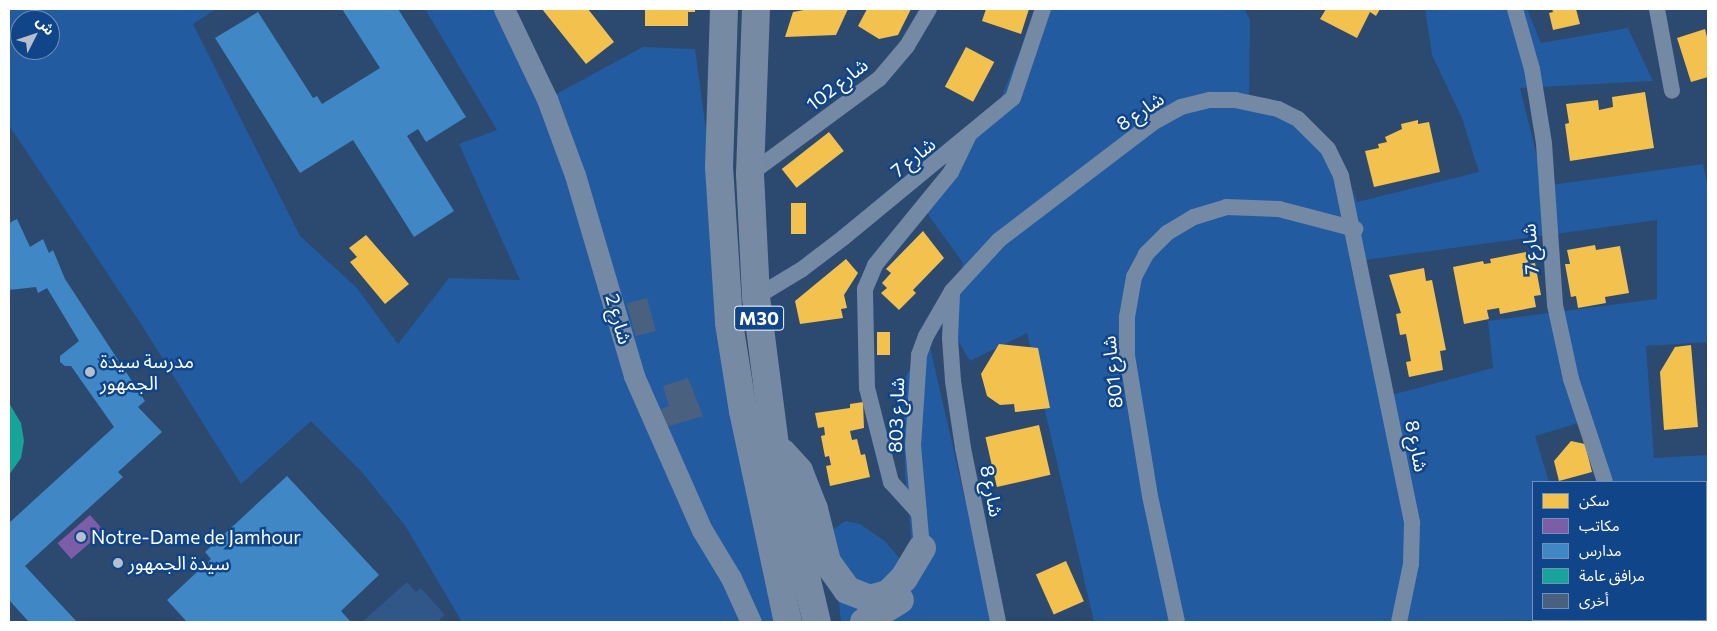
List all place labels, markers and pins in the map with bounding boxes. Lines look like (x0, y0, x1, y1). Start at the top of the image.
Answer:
place label: مدرسة سيدة الجمهور (100, 350, 194, 394)
marker: مدرسة سيدة الجمهور (84, 366, 96, 378)
place label: Notre-Dame de Jamhour (91, 526, 301, 548)
marker: Notre-Dame de Jamhour (75, 531, 87, 543)
place label: سيدة الجمهور (128, 552, 230, 574)
marker: سيدة الجمهور (112, 557, 124, 569)

